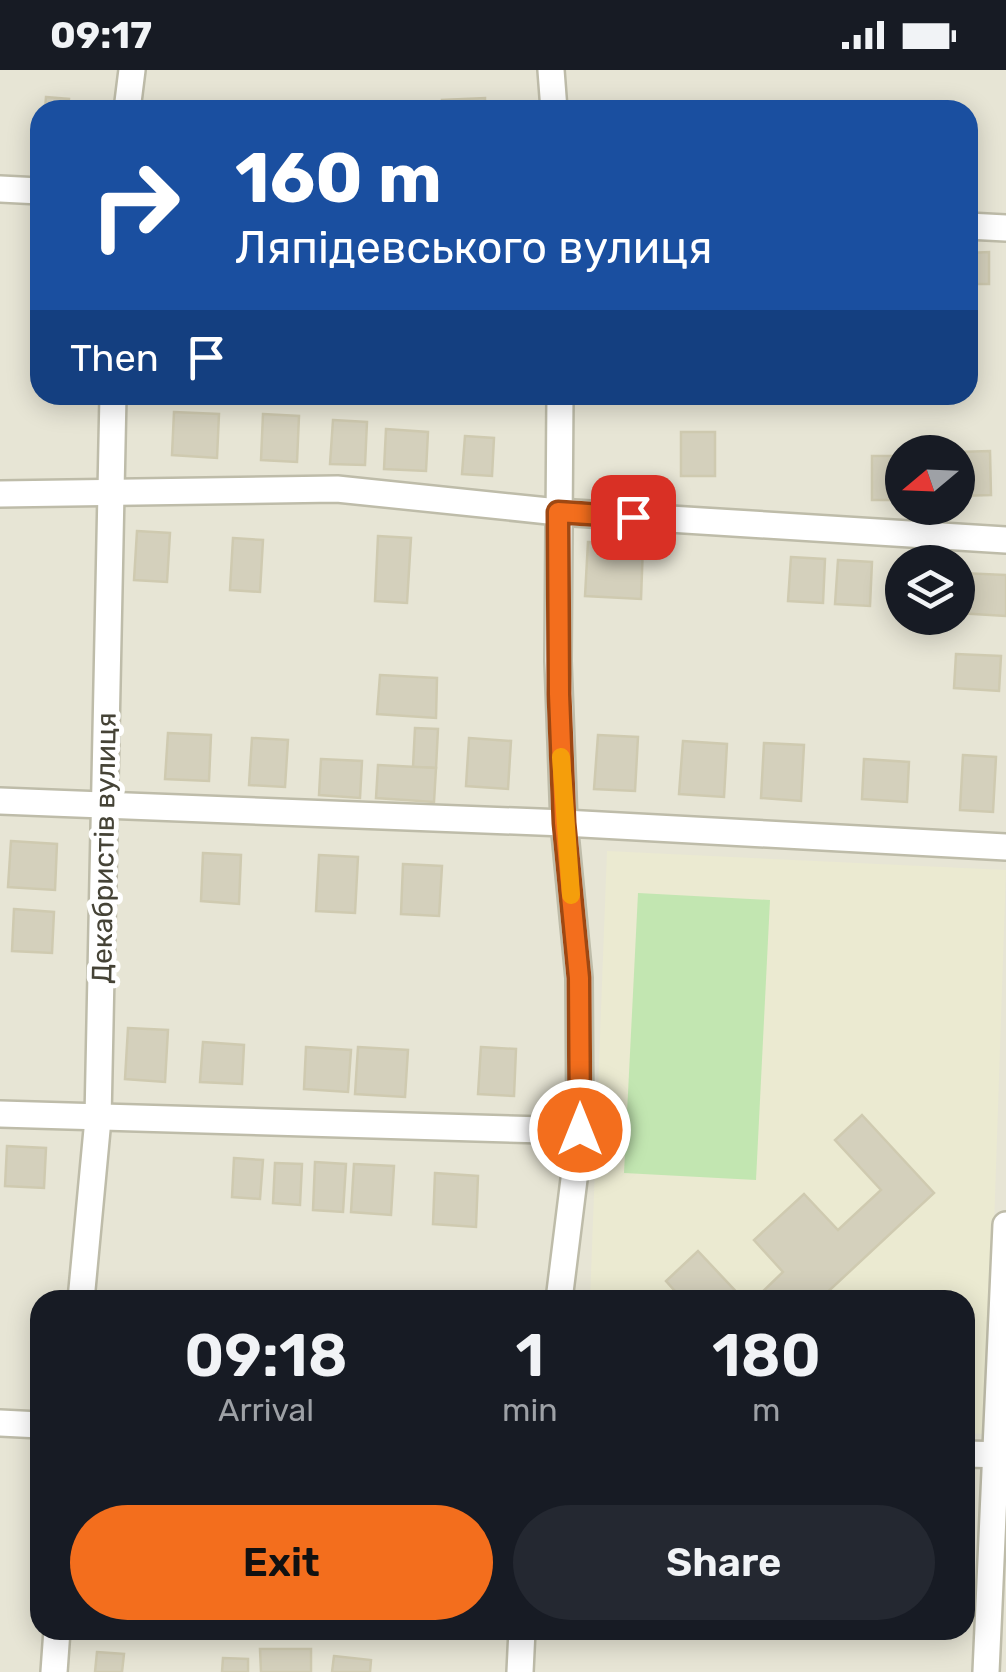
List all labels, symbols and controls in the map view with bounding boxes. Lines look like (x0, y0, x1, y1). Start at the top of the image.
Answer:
text: 09:17 (50, 12, 152, 58)
text: 160 m (235, 137, 442, 220)
icon: right (70, 140, 200, 270)
text: Ляпідевського вулиця (235, 221, 713, 274)
icon: arrive (179, 330, 234, 385)
text: Then (70, 335, 159, 381)
north arrow (885, 435, 975, 525)
map controls (885, 435, 975, 635)
pin (591, 475, 676, 560)
icon: arrive (606, 490, 661, 545)
button: layers (885, 545, 975, 635)
street label: Декабристів вулиця (85, 712, 123, 984)
position arrow (528, 1078, 632, 1182)
text: 09:18 (184, 1320, 348, 1391)
text: 1 (515, 1320, 544, 1391)
text: 180 (712, 1320, 821, 1391)
text: Arrival (218, 1391, 314, 1429)
text: min (502, 1391, 558, 1429)
text: m (752, 1391, 781, 1429)
button: Exit (70, 1505, 493, 1620)
button: Share (513, 1505, 935, 1620)

